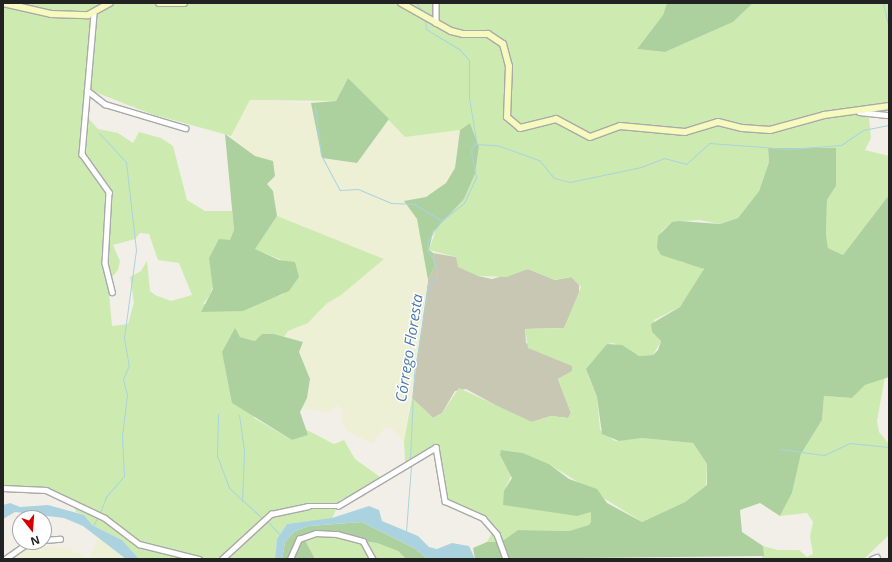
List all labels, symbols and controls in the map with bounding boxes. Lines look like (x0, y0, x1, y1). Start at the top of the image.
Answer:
water label: Córrego Floresta (392, 293, 426, 403)
north arrow (12, 510, 52, 550)
text: N (29, 533, 42, 549)

